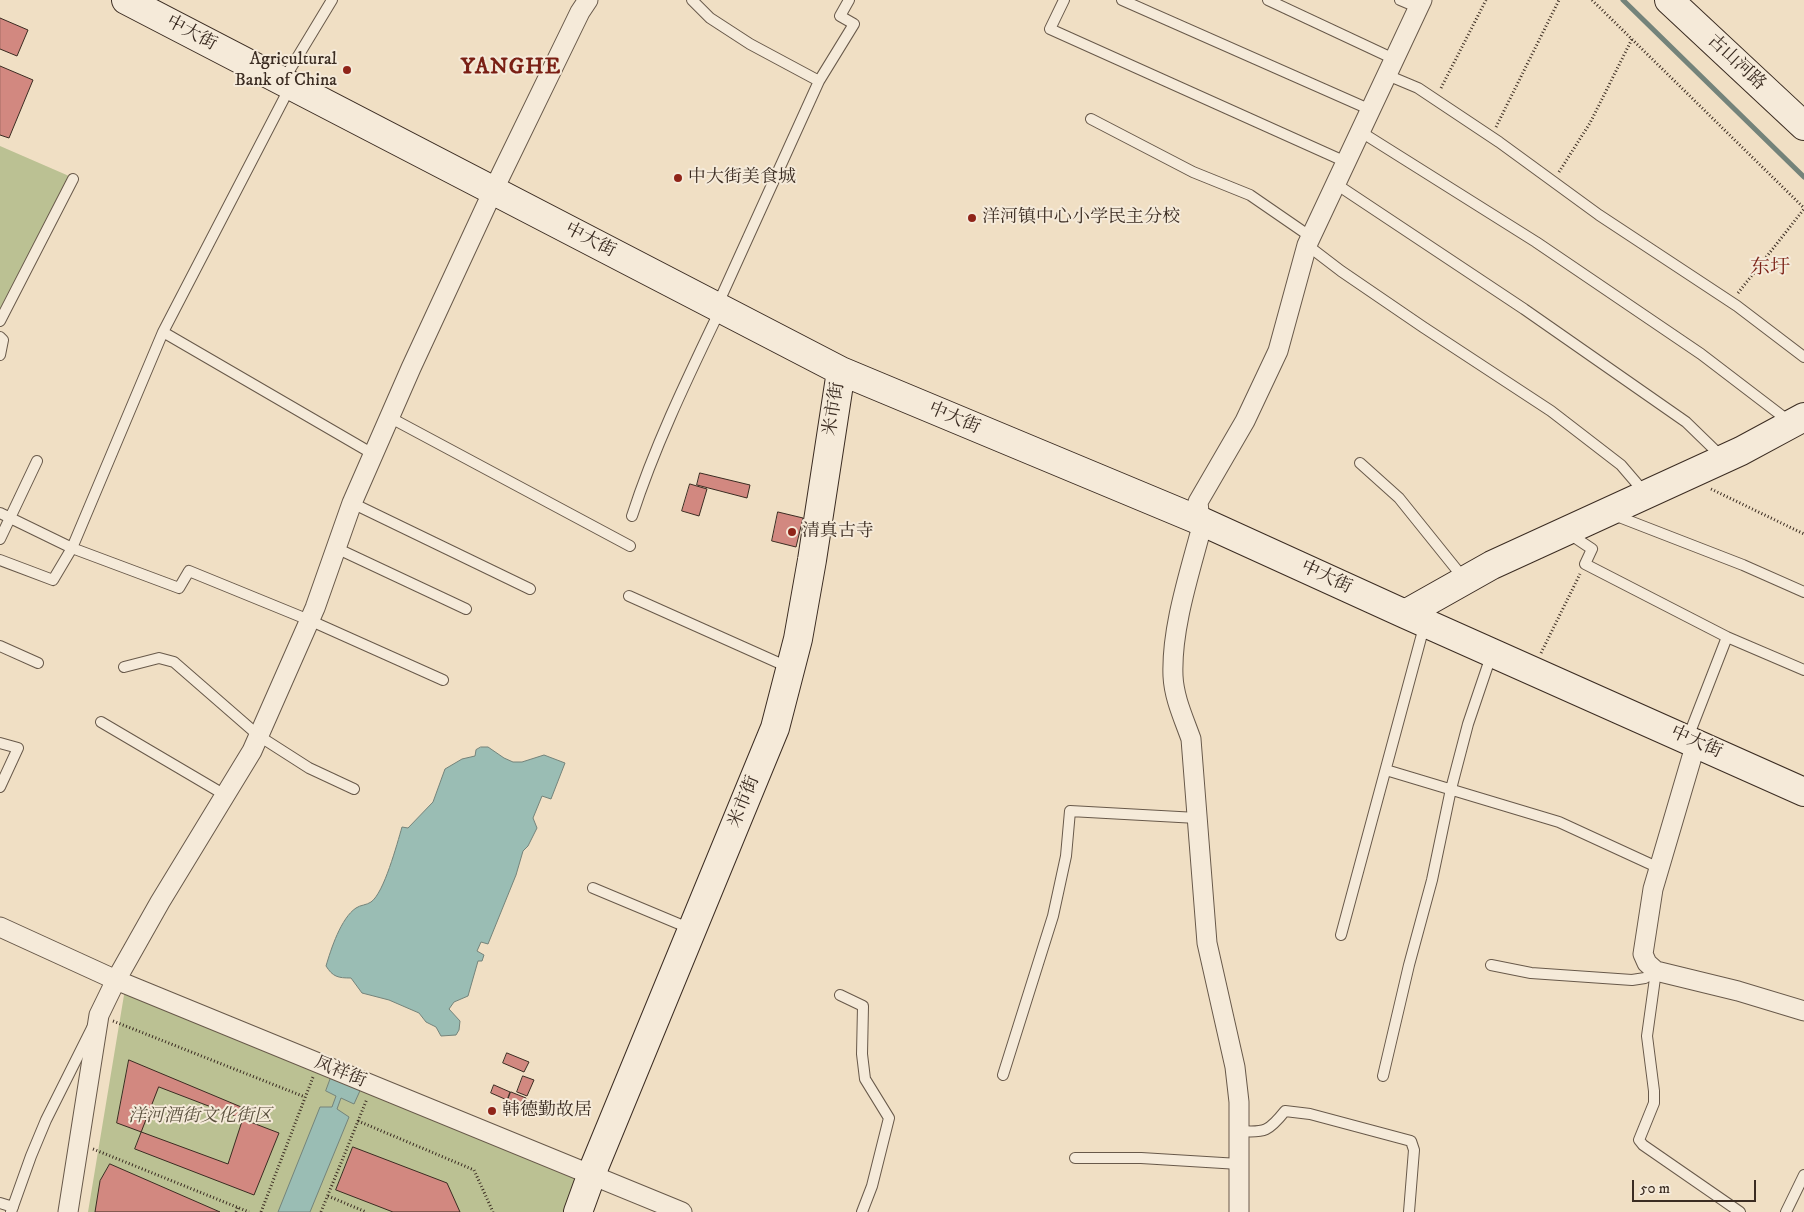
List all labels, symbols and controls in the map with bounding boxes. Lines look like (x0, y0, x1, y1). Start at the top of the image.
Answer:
street label: 中大街 (162, 12, 220, 56)
street label: 古山河路 (1702, 31, 1770, 95)
place label: Agricultural Bank of China (234, 49, 337, 92)
district label: YANGHE (460, 55, 562, 81)
marker: Agricultural Bank of China (341, 64, 353, 76)
place label: 中大街美食城 (688, 167, 796, 189)
marker: 中大街美食城 (672, 172, 684, 184)
place label: 洋河镇中心小学民主分校 (982, 207, 1180, 229)
marker: 洋河镇中心小学民主分校 (966, 212, 978, 224)
street label: 中大街 (561, 219, 619, 263)
district label: 东圩 (1750, 257, 1790, 281)
street label: 米市街 (820, 381, 850, 437)
street label: 中大街 (925, 399, 983, 439)
place label: 清真古寺 (802, 521, 874, 543)
marker: 清真古寺 (786, 526, 798, 538)
street label: 中大街 (1297, 557, 1355, 599)
street label: 中大街 (1667, 722, 1725, 764)
street label: 米市街 (725, 773, 765, 831)
street label: 凤祥街 (311, 1053, 369, 1093)
place label: 韩德勤故居 (502, 1100, 592, 1122)
marker: 韩德勤故居 (486, 1105, 498, 1117)
park label: 洋河酒街文化街区 (128, 1106, 272, 1128)
scale bar (1634, 1170, 1758, 1202)
text: 50 m (1640, 1179, 1670, 1198)

